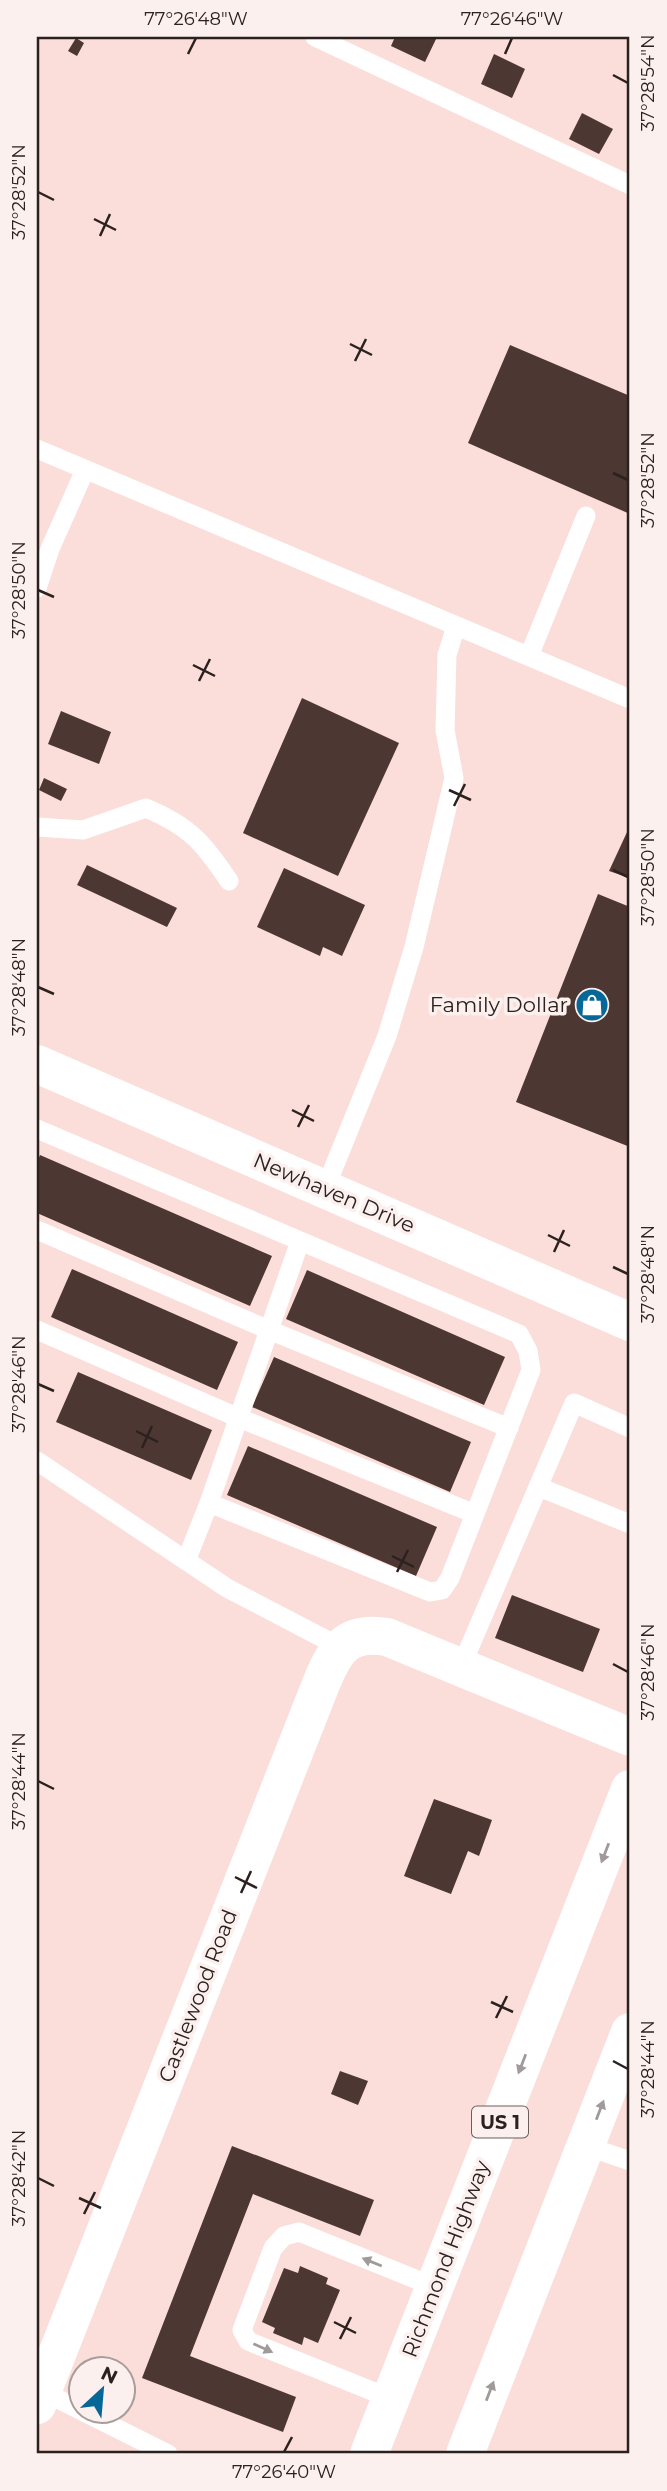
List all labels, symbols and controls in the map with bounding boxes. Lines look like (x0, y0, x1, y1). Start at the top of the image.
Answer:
text: 77°26'48"W (144, 8, 248, 30)
text: 77°26'46"W (461, 8, 563, 30)
text: 37°28'54"N (637, 34, 659, 132)
text: 37°28'52"N (8, 144, 30, 240)
text: 37°28'52"N (637, 432, 659, 528)
text: 37°28'50"N (8, 541, 30, 639)
text: 37°28'50"N (637, 828, 659, 926)
text: 37°28'48"N (8, 938, 30, 1036)
shop icon: Family Dollar (573, 986, 611, 1024)
place label: Family Dollar (430, 992, 568, 1017)
street label: Newhaven Drive (250, 1147, 419, 1238)
text: 37°28'48"N (637, 1225, 659, 1323)
text: 37°28'46"N (8, 1335, 30, 1433)
text: 37°28'46"N (637, 1623, 659, 1721)
text: 37°28'44"N (8, 1732, 30, 1830)
one-way arrow (600, 1842, 611, 1863)
street label: Castlewood Road (153, 1906, 242, 2086)
text: 37°28'44"N (637, 2020, 659, 2118)
one-way arrow (517, 2054, 528, 2075)
one-way arrow (594, 2100, 605, 2121)
road number: US 1 (472, 2106, 528, 2138)
text: 37°28'42"N (8, 2130, 30, 2226)
street label: Richmond Highway (396, 2156, 495, 2361)
one-way arrow (361, 2256, 382, 2267)
one-way arrow (253, 2343, 274, 2354)
north arrow (66, 2354, 136, 2424)
text: N (97, 2361, 121, 2389)
one-way arrow (484, 2380, 495, 2401)
text: 77°26'40"W (232, 2461, 336, 2483)

